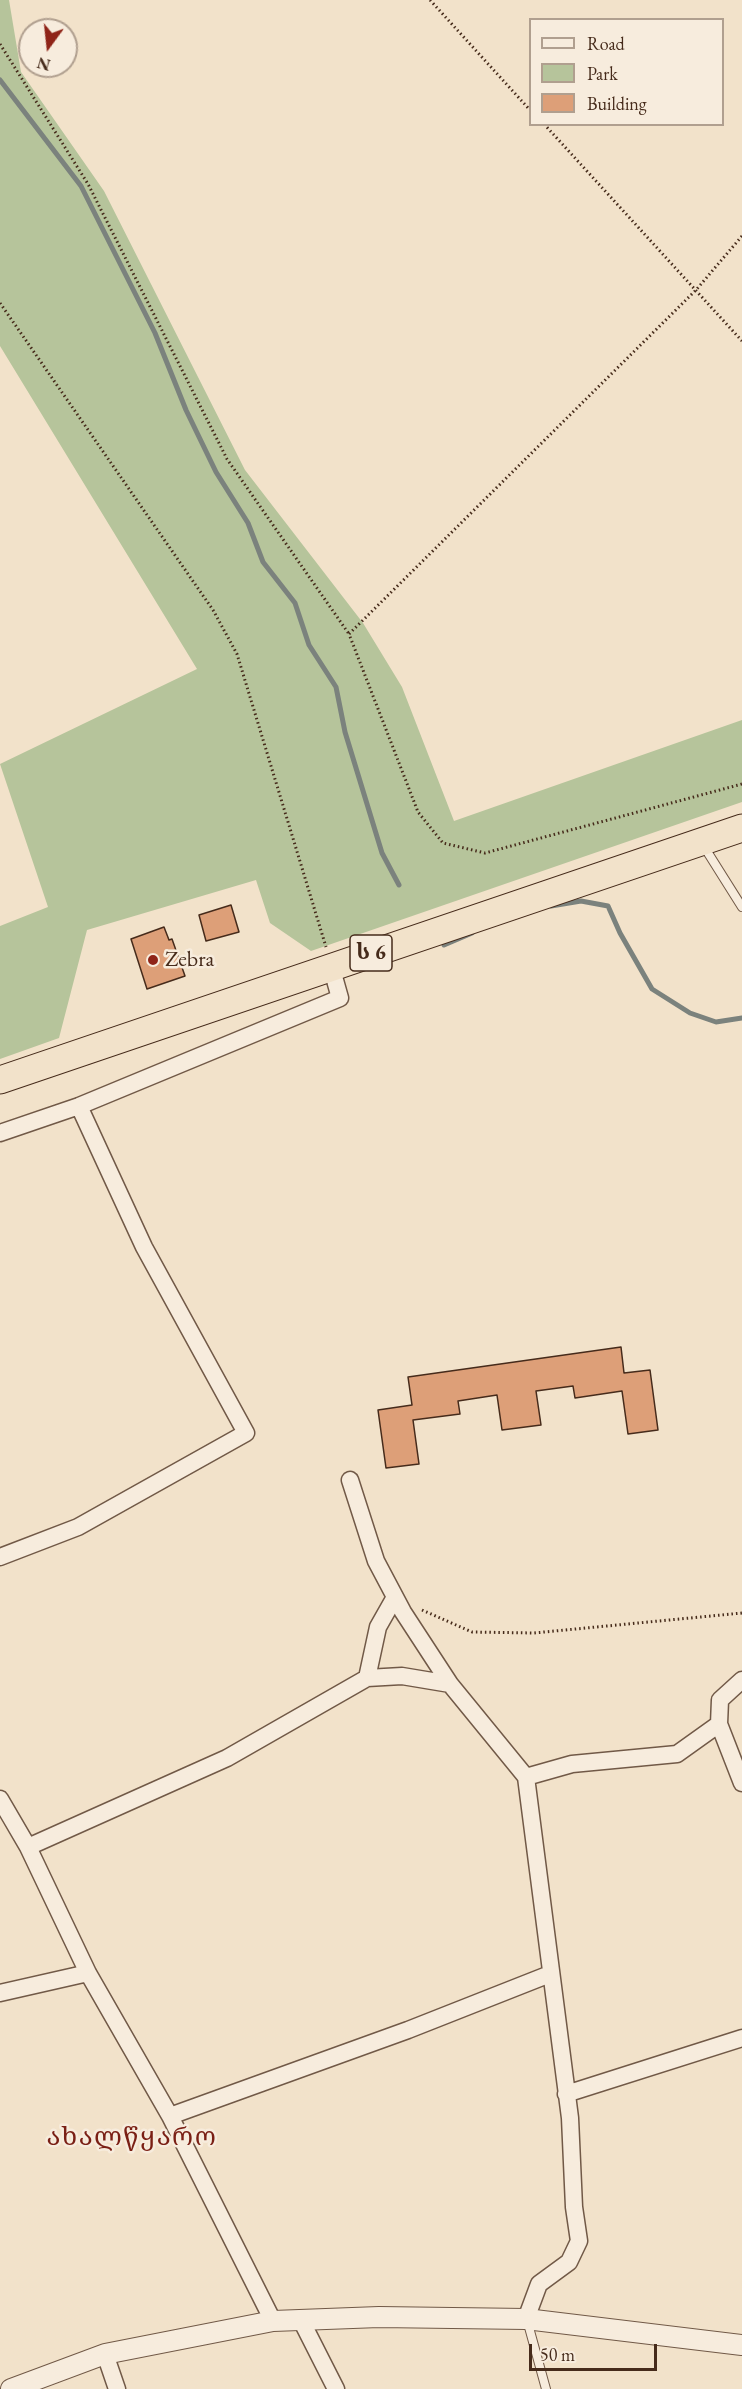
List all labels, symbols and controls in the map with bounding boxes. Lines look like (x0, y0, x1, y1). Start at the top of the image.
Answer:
north arrow (18, 18, 78, 78)
legend (529, 18, 724, 126)
text: Road (587, 32, 625, 55)
text: N (35, 52, 53, 76)
text: Park (587, 62, 618, 85)
text: Building (587, 92, 647, 115)
road number: ს 6 (350, 935, 392, 971)
place label: Zebra (165, 947, 214, 973)
marker: Zebra (146, 953, 160, 967)
district label: ახალწყარო (47, 2122, 217, 2154)
scale bar (532, 2332, 660, 2370)
text: 50 m (540, 2343, 575, 2366)

